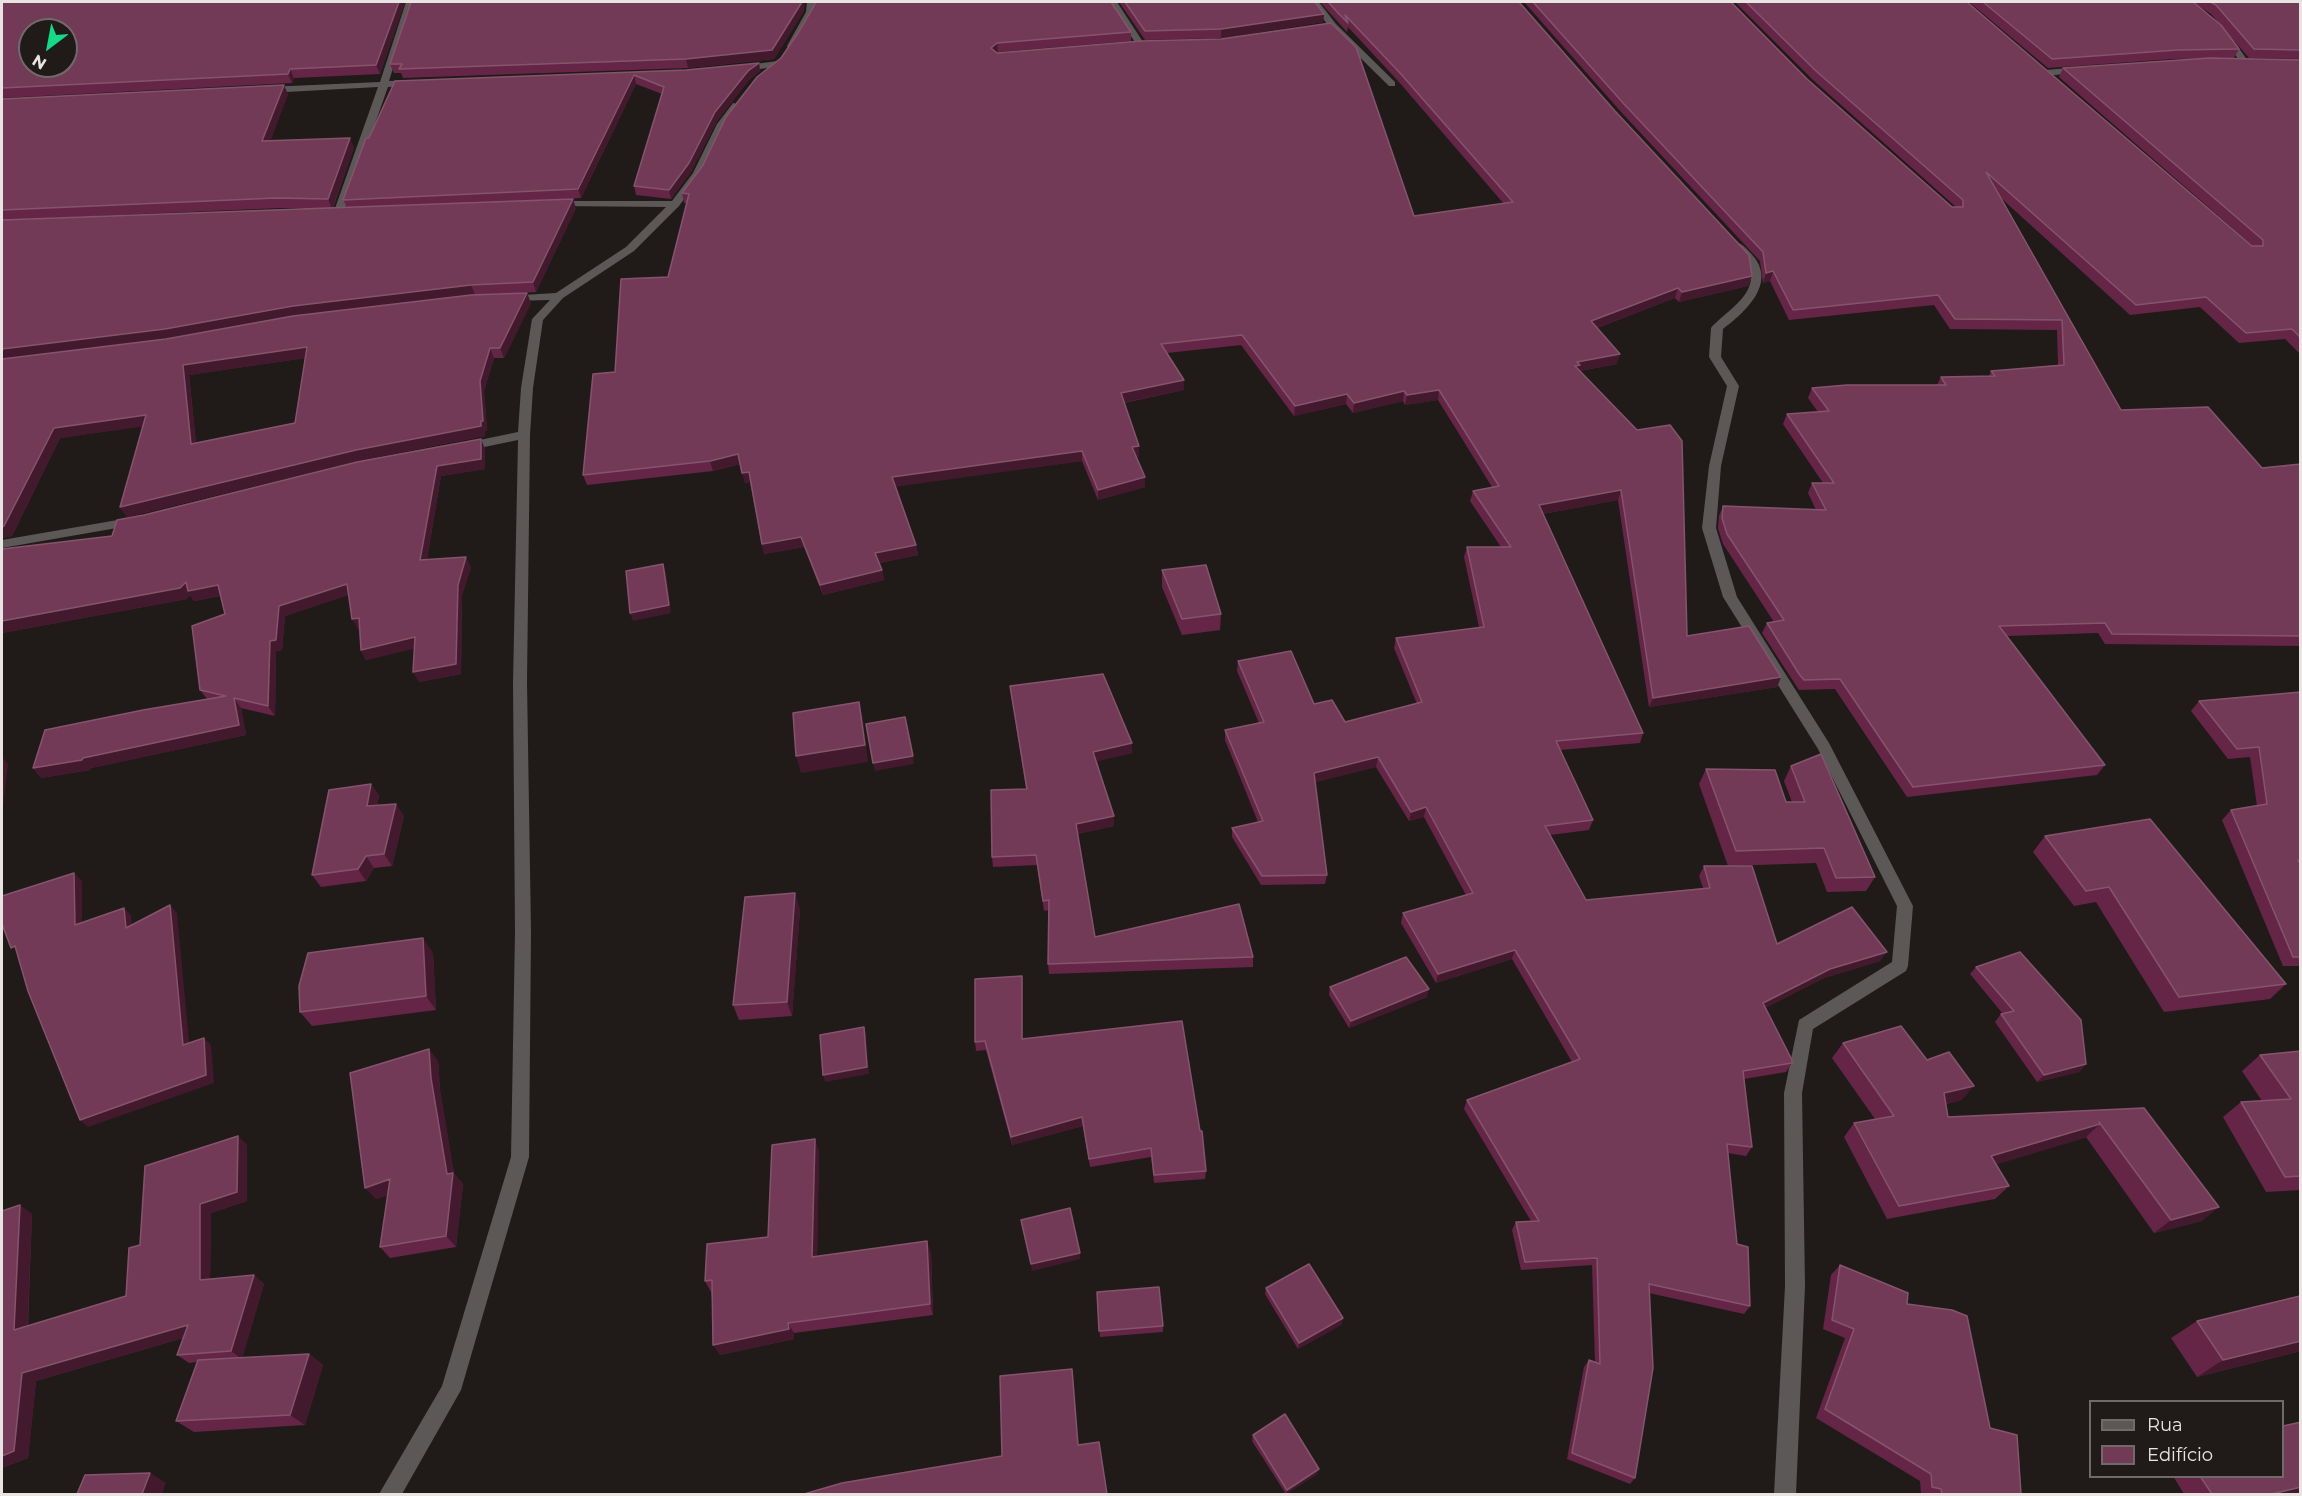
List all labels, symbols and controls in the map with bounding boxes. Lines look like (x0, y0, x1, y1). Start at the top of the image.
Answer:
north arrow (18, 18, 78, 78)
text: N (29, 51, 50, 73)
legend (2089, 1400, 2284, 1478)
text: Rua (2147, 1414, 2183, 1436)
text: Edifício (2147, 1444, 2213, 1466)

